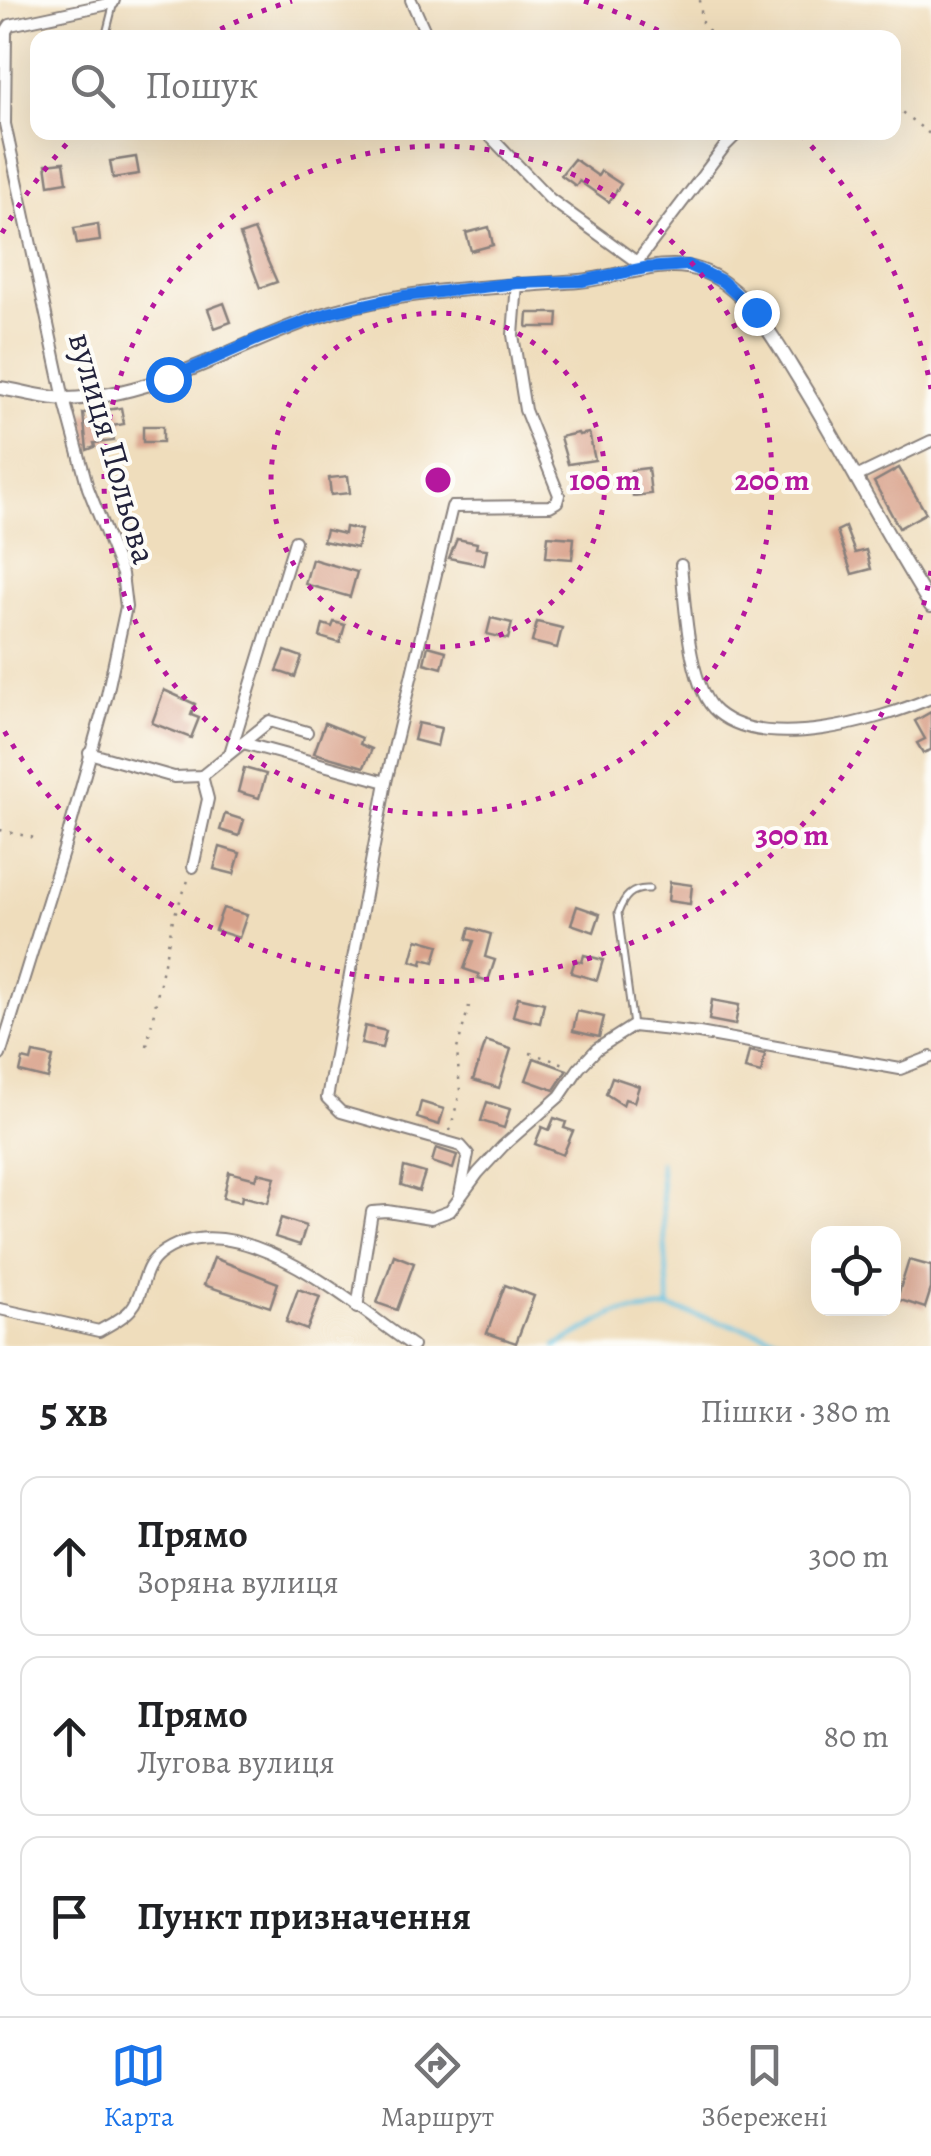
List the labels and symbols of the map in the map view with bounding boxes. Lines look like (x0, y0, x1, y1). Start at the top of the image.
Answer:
route end (734, 290, 780, 336)
street label: вулиця Польова (57, 327, 169, 569)
route start (146, 357, 192, 403)
text: 100 m (569, 460, 641, 500)
text: 200 m (734, 460, 810, 500)
centre of rings (420, 462, 456, 498)
text: 300 m (755, 815, 829, 855)

